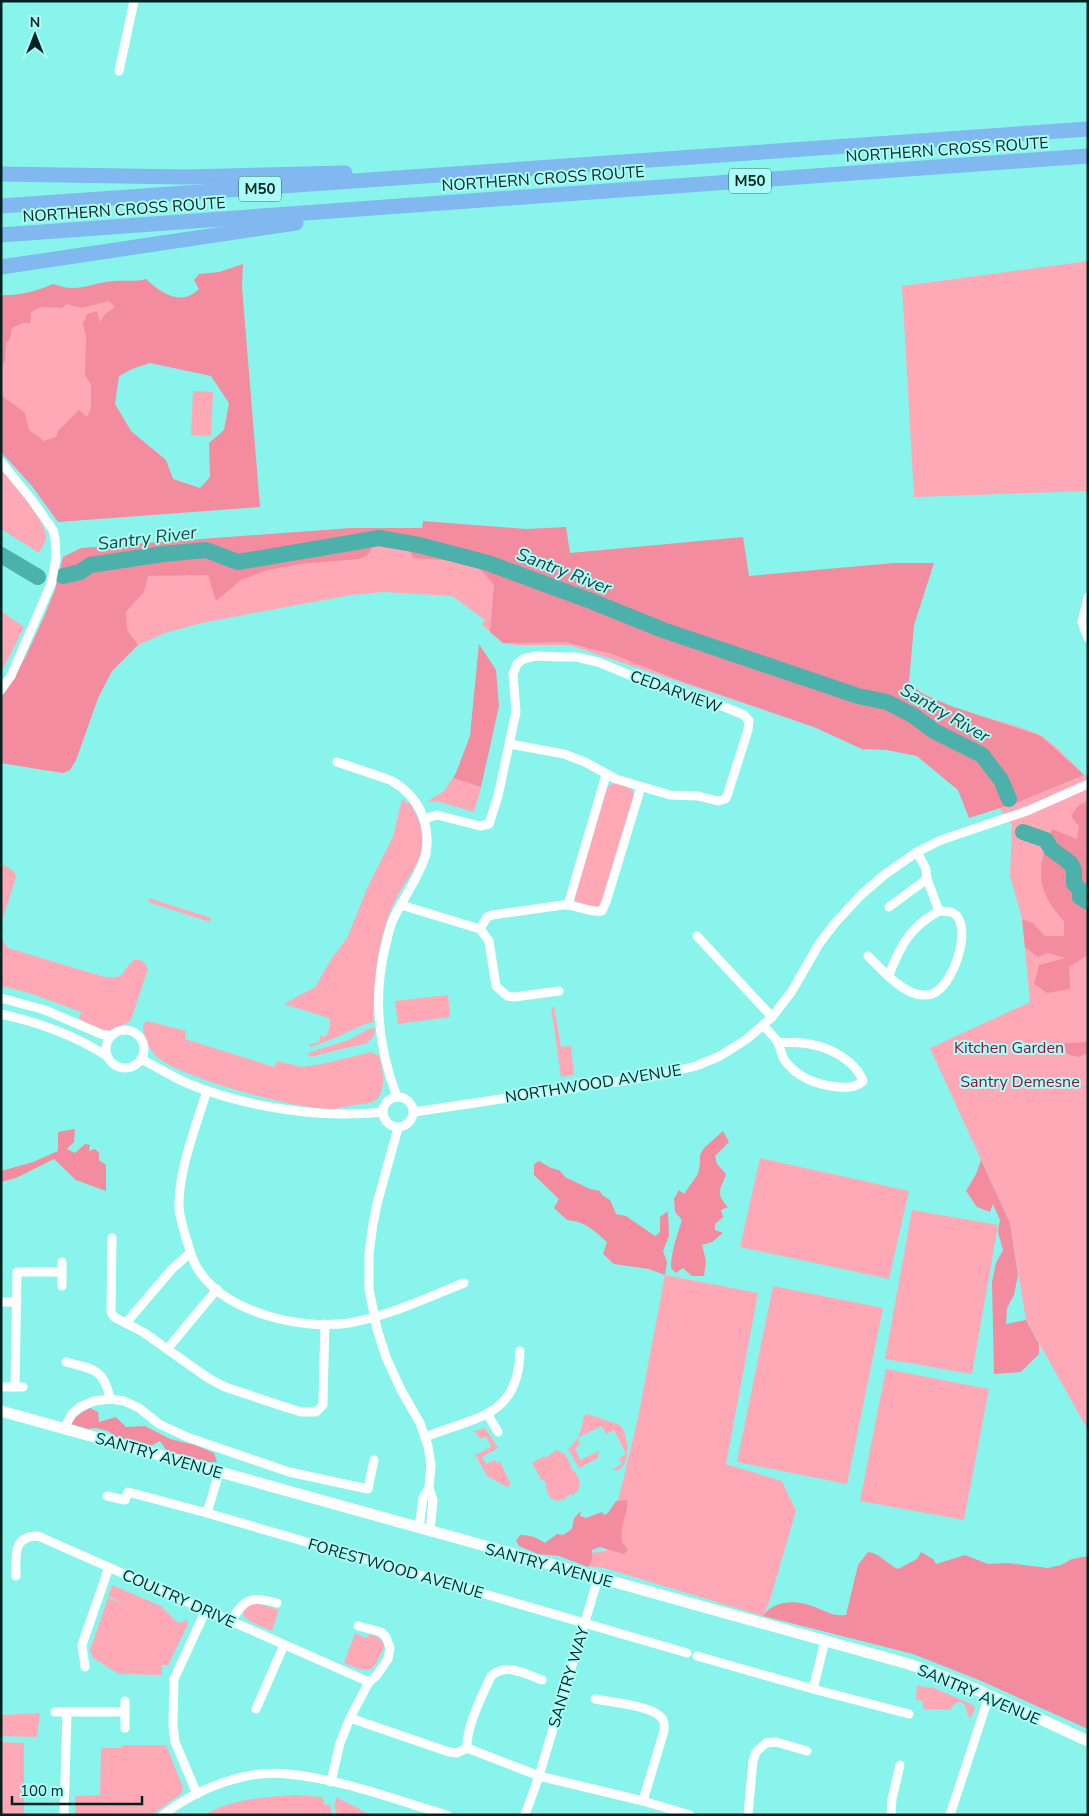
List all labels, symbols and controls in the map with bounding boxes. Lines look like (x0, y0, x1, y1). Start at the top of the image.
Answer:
north arrow (10, 10, 60, 60)
text: N (30, 13, 40, 32)
street label: NORTHERN CROSS ROUTE (845, 132, 1049, 168)
street label: NORTHERN CROSS ROUTE (441, 161, 645, 197)
road number: M50 (729, 168, 771, 194)
road number: M50 (239, 176, 281, 202)
street label: NORTHERN CROSS ROUTE (22, 192, 226, 228)
water label: Santry River (96, 520, 198, 556)
water label: Santry River (513, 542, 615, 600)
street label: CEDARVIEW (627, 665, 725, 719)
water label: Santry River (896, 678, 995, 749)
park label: Kitchen Garden (954, 1037, 1064, 1059)
street label: NORTHWOOD AVENUE (503, 1059, 683, 1109)
park label: Santry Demesne (960, 1071, 1080, 1093)
street label: SANTRY AVENUE (93, 1427, 225, 1485)
street label: FORESTWOOD AVENUE (305, 1533, 486, 1605)
street label: SANTRY AVENUE (483, 1538, 615, 1594)
street label: COULTRY DRIVE (118, 1564, 239, 1634)
street label: SANTRY WAY (543, 1624, 595, 1730)
street label: SANTRY AVENUE (914, 1659, 1043, 1731)
scale bar (12, 1774, 142, 1806)
text: 100 m (20, 1781, 64, 1801)

